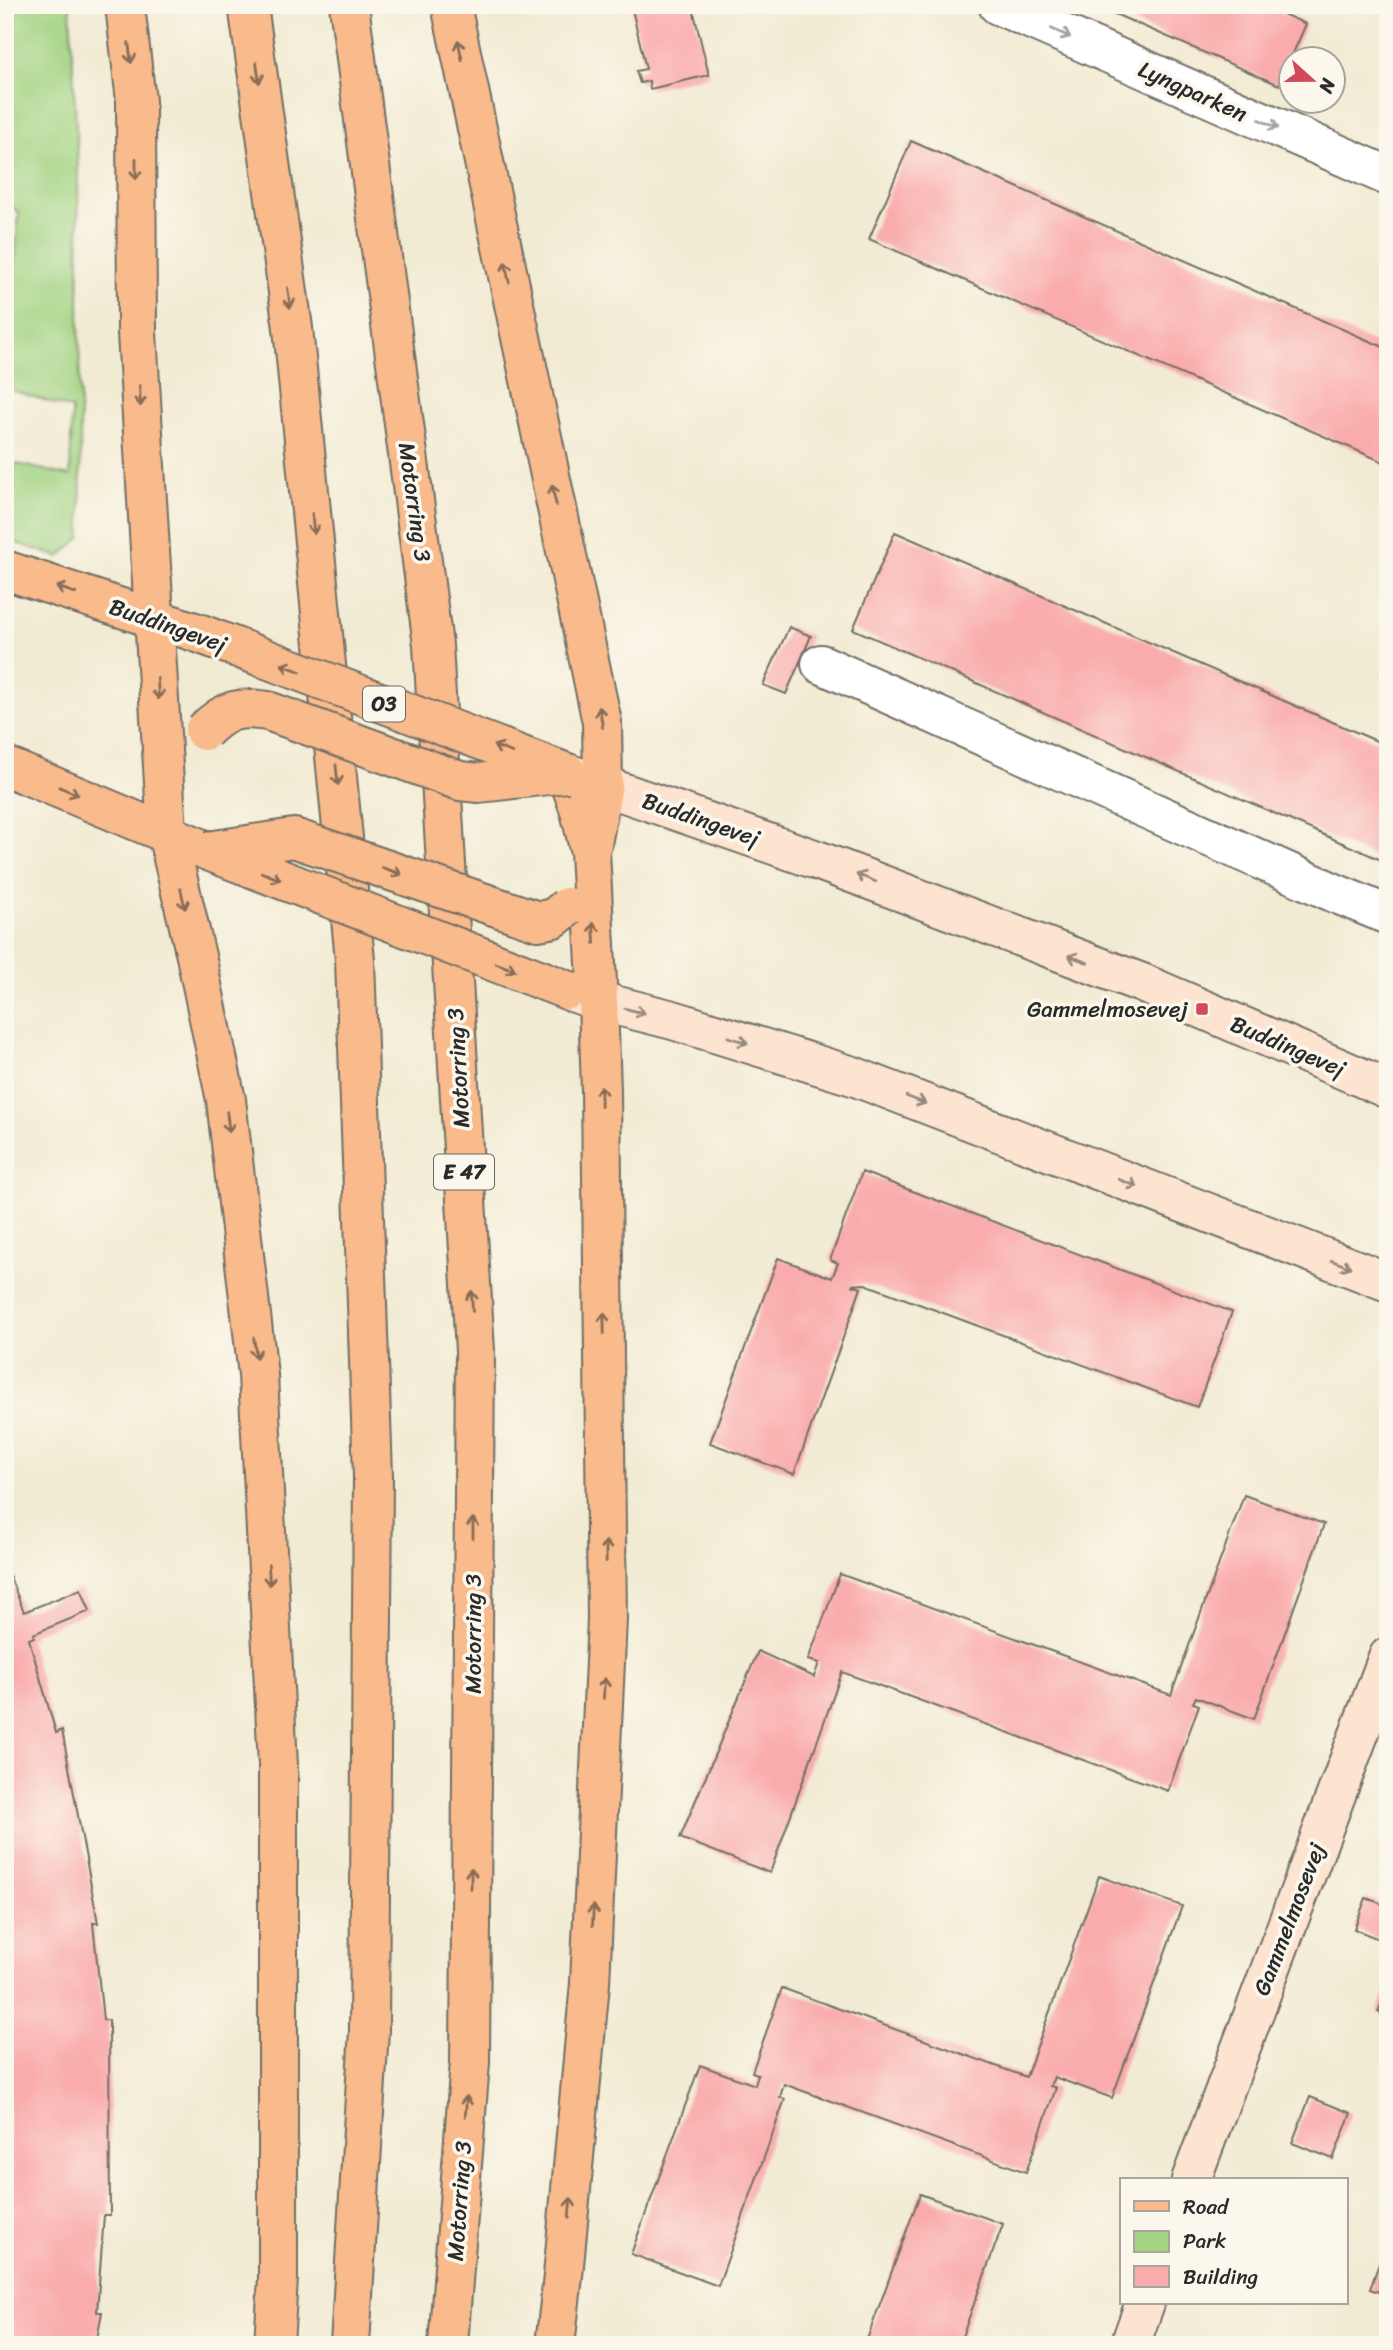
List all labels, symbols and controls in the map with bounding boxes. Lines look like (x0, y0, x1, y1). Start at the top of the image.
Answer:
one-way arrow (1050, 27, 1071, 40)
one-way arrow (453, 39, 467, 62)
one-way arrow (124, 41, 137, 64)
north arrow (1278, 46, 1348, 116)
street label: Lyngparken (1131, 49, 1254, 134)
one-way arrow (251, 61, 264, 84)
text: N (1309, 73, 1346, 99)
one-way arrow (1258, 118, 1279, 131)
one-way arrow (129, 157, 143, 180)
one-way arrow (500, 261, 514, 284)
one-way arrow (283, 286, 296, 309)
one-way arrow (134, 385, 147, 408)
street label: Motorring 3 (386, 440, 443, 565)
one-way arrow (547, 484, 561, 507)
one-way arrow (306, 513, 319, 535)
one-way arrow (55, 583, 77, 595)
street label: Buddingevej (104, 586, 233, 665)
one-way arrow (280, 661, 302, 674)
one-way arrow (152, 677, 165, 699)
road number: O3 (363, 686, 405, 722)
one-way arrow (594, 706, 607, 729)
one-way arrow (493, 742, 515, 754)
one-way arrow (331, 763, 344, 786)
street label: Buddingevej (637, 780, 766, 859)
one-way arrow (57, 786, 79, 799)
one-way arrow (381, 866, 403, 878)
one-way arrow (260, 870, 282, 883)
one-way arrow (855, 871, 877, 884)
one-way arrow (177, 887, 190, 910)
one-way arrow (587, 922, 600, 945)
one-way arrow (1068, 952, 1090, 964)
one-way arrow (495, 961, 517, 974)
place label: Gammelmosevej (1027, 989, 1189, 1030)
marker: Gammelmosevej (1194, 1001, 1210, 1017)
street label: Buddingevej (1224, 1004, 1353, 1090)
one-way arrow (623, 1005, 646, 1018)
street label: Motorring 3 (435, 1007, 482, 1129)
one-way arrow (727, 1035, 749, 1048)
one-way arrow (594, 1085, 608, 1108)
one-way arrow (905, 1095, 927, 1108)
one-way arrow (222, 1110, 235, 1133)
road number: E 47 (434, 1154, 494, 1190)
one-way arrow (1117, 1177, 1139, 1190)
one-way arrow (1329, 1259, 1351, 1272)
one-way arrow (465, 1290, 478, 1313)
one-way arrow (597, 1312, 611, 1335)
one-way arrow (249, 1336, 262, 1359)
one-way arrow (466, 1517, 480, 1540)
one-way arrow (599, 1540, 613, 1563)
one-way arrow (262, 1563, 275, 1586)
street label: Motorring 3 (453, 1574, 494, 1694)
one-way arrow (597, 1677, 610, 1700)
street label: Gammelmosevej (1241, 1836, 1338, 2002)
one-way arrow (464, 1867, 478, 1890)
one-way arrow (587, 1904, 600, 1927)
one-way arrow (460, 2094, 473, 2117)
street label: Motorring 3 (435, 2139, 484, 2262)
legend (1120, 2178, 1348, 2304)
text: Road (1183, 2188, 1230, 2226)
one-way arrow (564, 2197, 577, 2220)
text: Park (1183, 2222, 1226, 2260)
text: Building (1183, 2258, 1259, 2296)

